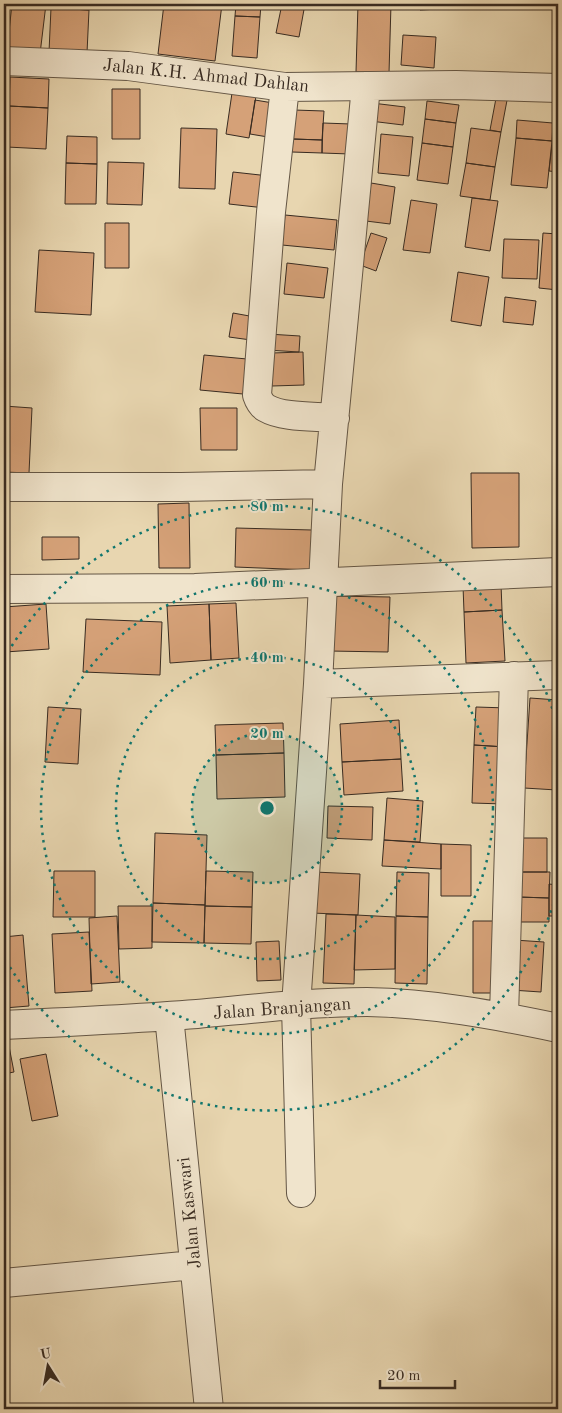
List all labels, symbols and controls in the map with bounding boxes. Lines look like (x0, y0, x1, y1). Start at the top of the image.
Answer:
street label: Jalan K.H. Ahmad Dahlan (102, 56, 310, 96)
text: 80 m (250, 500, 284, 515)
text: 60 m (250, 576, 284, 591)
text: 40 m (250, 651, 284, 666)
text: 20 m (250, 727, 284, 742)
centre of rings (258, 799, 276, 817)
street label: Jalan Branjangan (212, 995, 352, 1023)
street label: Jalan Kaswari (175, 1156, 205, 1270)
north arrow (22, 1340, 72, 1390)
text: U (39, 1346, 53, 1362)
scale bar (380, 1358, 454, 1390)
text: 20 m (387, 1369, 421, 1384)

